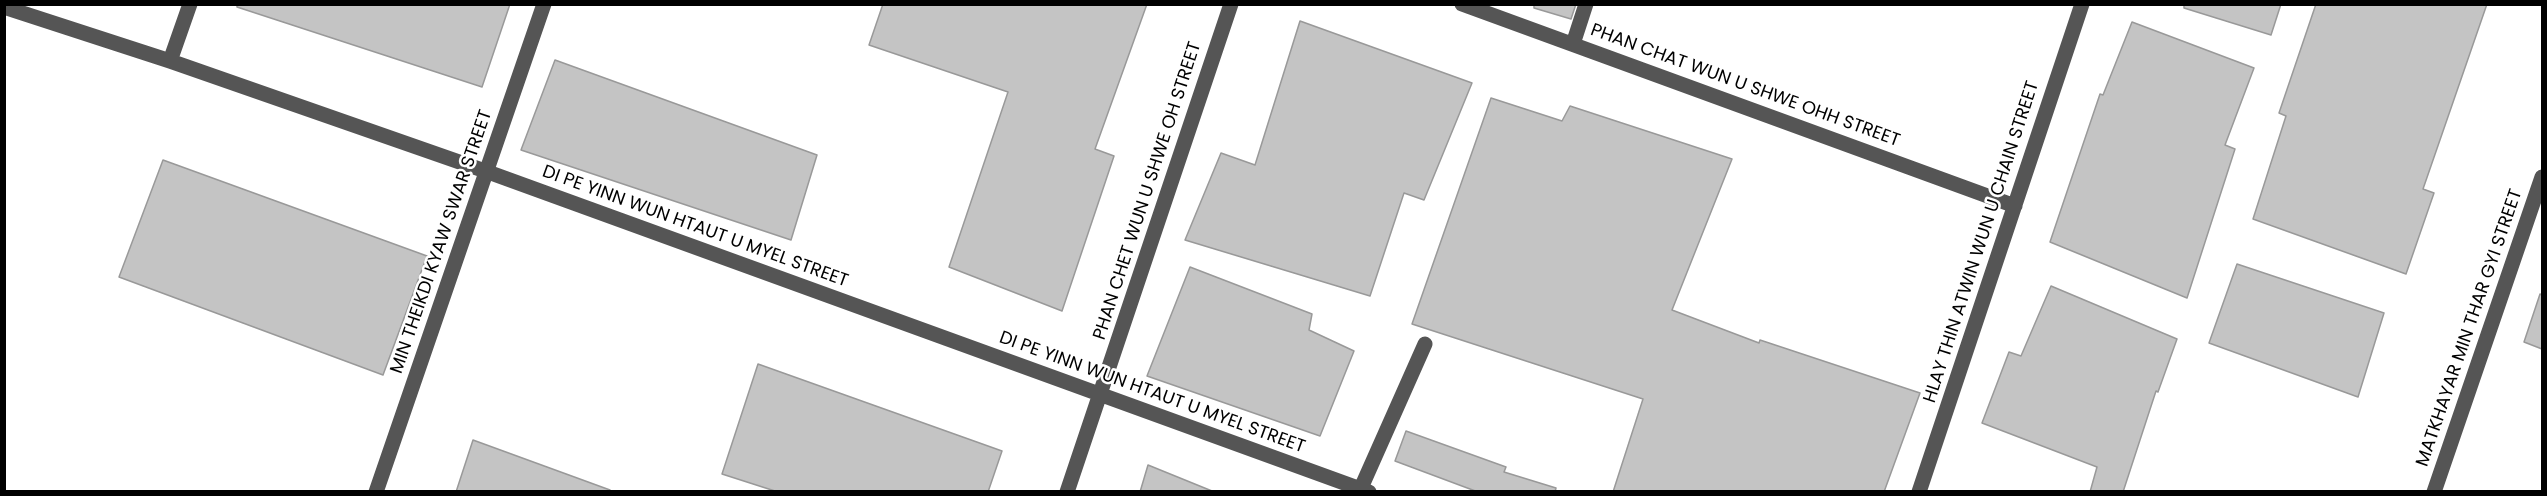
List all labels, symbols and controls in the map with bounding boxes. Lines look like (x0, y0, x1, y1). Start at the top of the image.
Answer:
street label: PHAN CHAT WUN U SHWE OHH STREET (1587, 20, 1903, 152)
street label: PHAN CHET WUN U SHWE OH STREET (1089, 39, 1207, 343)
street label: HLAY THIN ATWIN WUN U CHAIN STREET (1920, 78, 2044, 406)
street label: MIN THEIKDI KYAW SWAR STREET (387, 107, 497, 377)
street label: DI PE YINN WUN HTAUT U MYEL STREET (539, 161, 851, 293)
street label: MATKHAYAR MIN THAR GYI STREET (2412, 187, 2528, 469)
street label: DI PE YINN WUN HTAUT U MYEL STREET (996, 327, 1308, 459)

